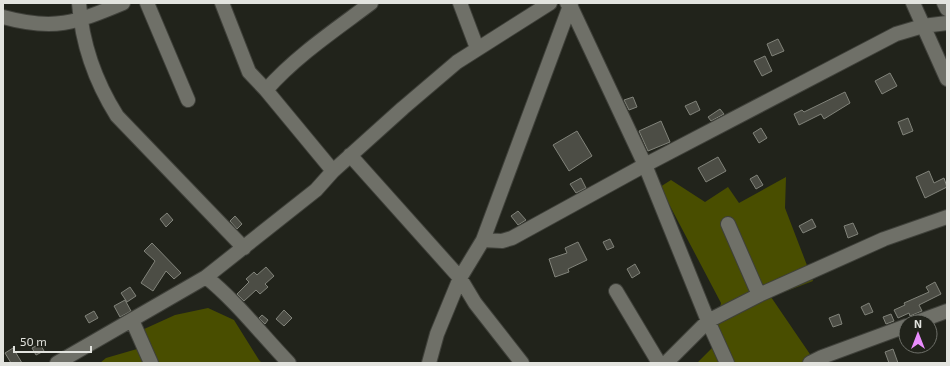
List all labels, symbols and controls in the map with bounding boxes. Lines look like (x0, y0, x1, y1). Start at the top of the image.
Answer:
north arrow (898, 314, 938, 354)
text: N (914, 317, 922, 330)
scale bar (14, 328, 91, 354)
text: 50 m (20, 334, 47, 348)

